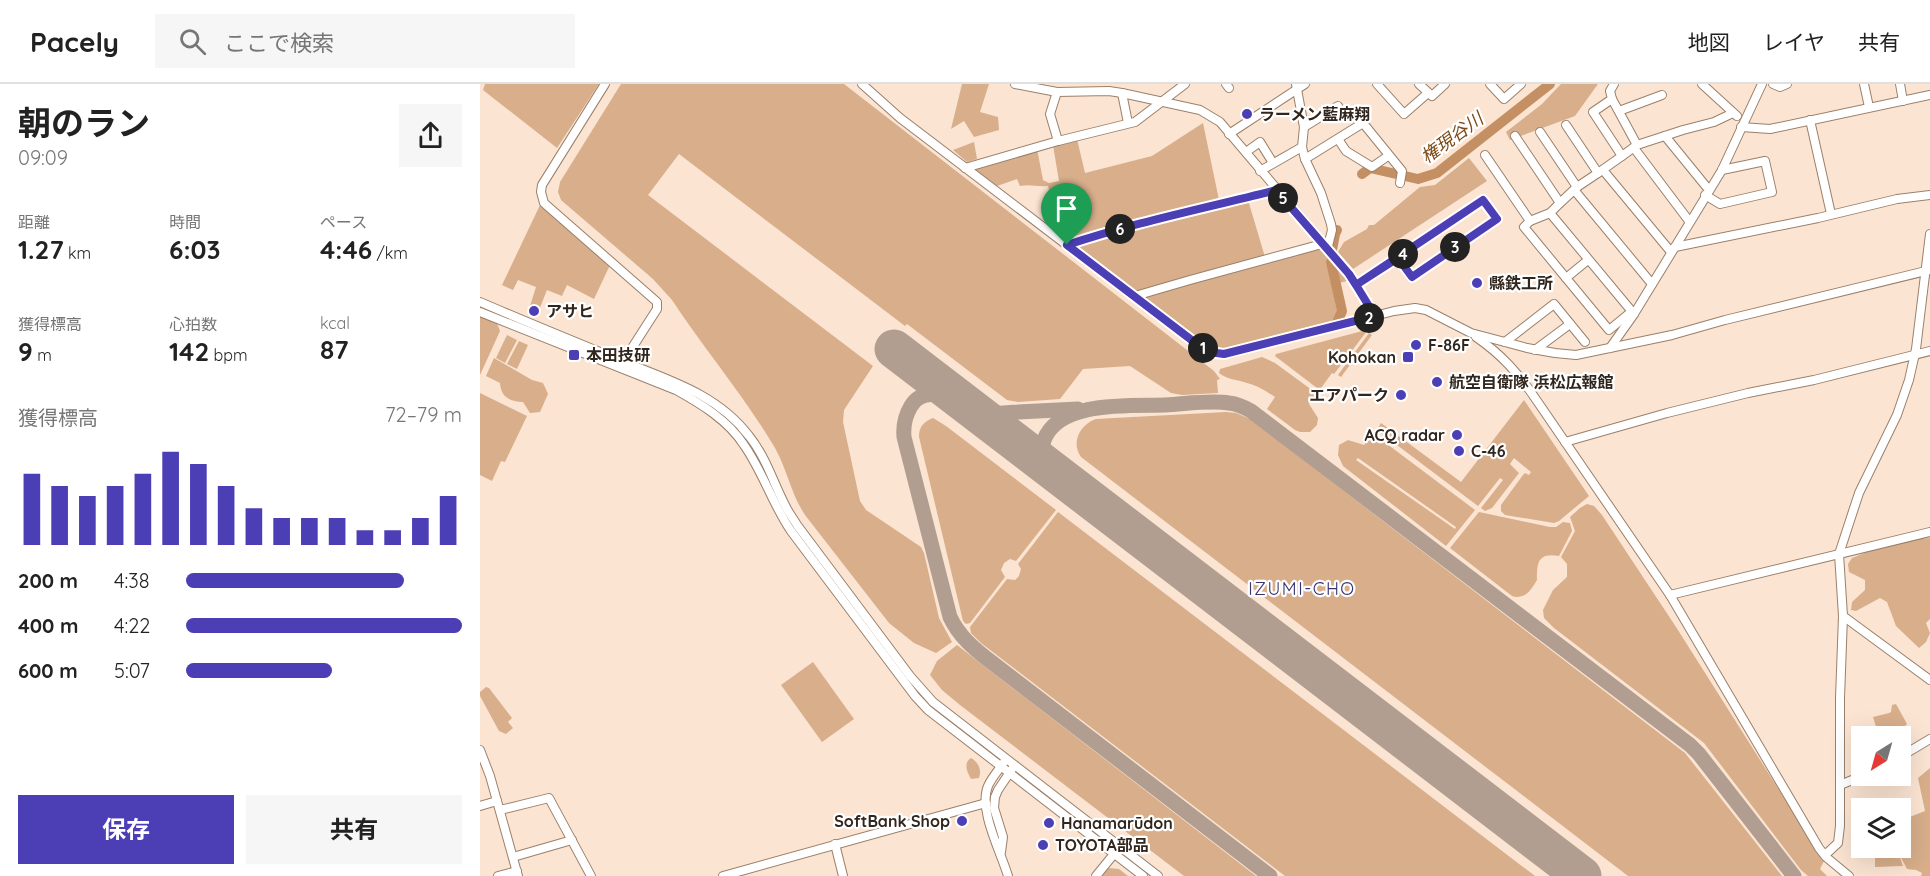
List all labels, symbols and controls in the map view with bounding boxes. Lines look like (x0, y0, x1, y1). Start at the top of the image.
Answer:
search box (155, 14, 575, 68)
text: Pacely (30, 24, 119, 59)
icon: search (176, 25, 209, 58)
text: ここで検索 (224, 29, 334, 57)
text: 地図 (1688, 29, 1730, 55)
text: レイヤ (1763, 29, 1825, 55)
text: 共有 (1858, 29, 1900, 55)
text: 朝のラン (18, 102, 150, 143)
button: share (399, 104, 462, 167)
place label: ラーメン藍麻翔 (1259, 104, 1370, 124)
water label: 権現谷川 (1416, 106, 1489, 168)
marker: ラーメン藍麻翔 (1240, 107, 1254, 121)
text: 09:09 (18, 145, 68, 170)
pin (1041, 183, 1092, 245)
pin: 5 (1268, 183, 1298, 213)
text: 5 (1278, 188, 1288, 208)
icon: arrive (1050, 192, 1083, 225)
text: 距離 (18, 212, 50, 232)
text: 時間 (169, 212, 201, 232)
text: ペース (320, 212, 367, 232)
pin: 6 (1105, 214, 1135, 244)
text: 6 (1116, 219, 1124, 239)
pin: 3 (1440, 232, 1470, 262)
text: 1.27 (18, 233, 64, 266)
text: 6:03 (169, 233, 220, 266)
text: 4:46 (320, 233, 372, 266)
text: 3 (1451, 237, 1459, 257)
pin: 4 (1388, 239, 1418, 269)
text: km (64, 243, 91, 263)
text: /km (372, 243, 408, 263)
text: 4 (1398, 244, 1408, 264)
place label: 縣鉄工所 (1489, 273, 1553, 293)
marker: 縣鉄工所 (1470, 276, 1484, 290)
place label: アサヒ (546, 301, 594, 321)
pin: 2 (1354, 303, 1384, 333)
marker: アサヒ (527, 304, 541, 318)
text: 2 (1364, 308, 1374, 328)
text: kcal (320, 313, 350, 333)
text: 獲得標高 (18, 314, 82, 334)
text: 心拍数 (169, 314, 217, 334)
text: 87 (320, 333, 349, 366)
pin: 1 (1188, 333, 1218, 363)
text: 9 (18, 335, 33, 368)
text: 142 (169, 335, 209, 368)
place label: F-86F (1428, 335, 1470, 355)
text: 1 (1200, 338, 1206, 358)
marker: F-86F (1409, 338, 1423, 352)
text: m (33, 345, 52, 365)
text: bpm (209, 345, 248, 365)
place label: 本田技研 (586, 345, 650, 365)
place label: Kohokan (1328, 347, 1396, 367)
marker: 本田技研 (567, 348, 581, 362)
marker: Kohokan (1401, 350, 1415, 364)
place label: 航空自衛隊 浜松広報館 (1449, 372, 1613, 392)
marker: 航空自衛隊 浜松広報館 (1430, 375, 1444, 389)
place label: エアパーク (1309, 385, 1389, 405)
marker: エアパーク (1394, 388, 1408, 402)
text: 72–79 m (385, 402, 462, 427)
text: 獲得標高 (18, 405, 98, 430)
place label: ACQ radar (1364, 425, 1445, 445)
marker: ACQ radar (1450, 428, 1464, 442)
place label: C-46 (1471, 441, 1506, 461)
marker: C-46 (1452, 444, 1466, 458)
text: 200 m (18, 568, 78, 593)
text: 4:38 (114, 568, 150, 593)
district label: IZUMI-CHO (1248, 577, 1356, 600)
text: 400 m (18, 613, 78, 638)
text: 4:22 (114, 613, 150, 638)
text: 600 m (18, 658, 78, 683)
text: 5:07 (114, 658, 150, 683)
north arrow (1851, 726, 1911, 786)
map controls (1851, 726, 1911, 858)
button: 保存 (18, 795, 234, 864)
button: 共有 (246, 795, 462, 864)
button: layers (1851, 798, 1911, 858)
place label: SoftBank Shop (834, 811, 950, 831)
place label: Hanamarūdon (1061, 813, 1173, 833)
marker: SoftBank Shop (955, 814, 969, 828)
marker: Hanamarūdon (1042, 816, 1056, 830)
place label: TOYOTA部品 (1055, 835, 1149, 855)
marker: TOYOTA部品 (1036, 838, 1050, 852)

